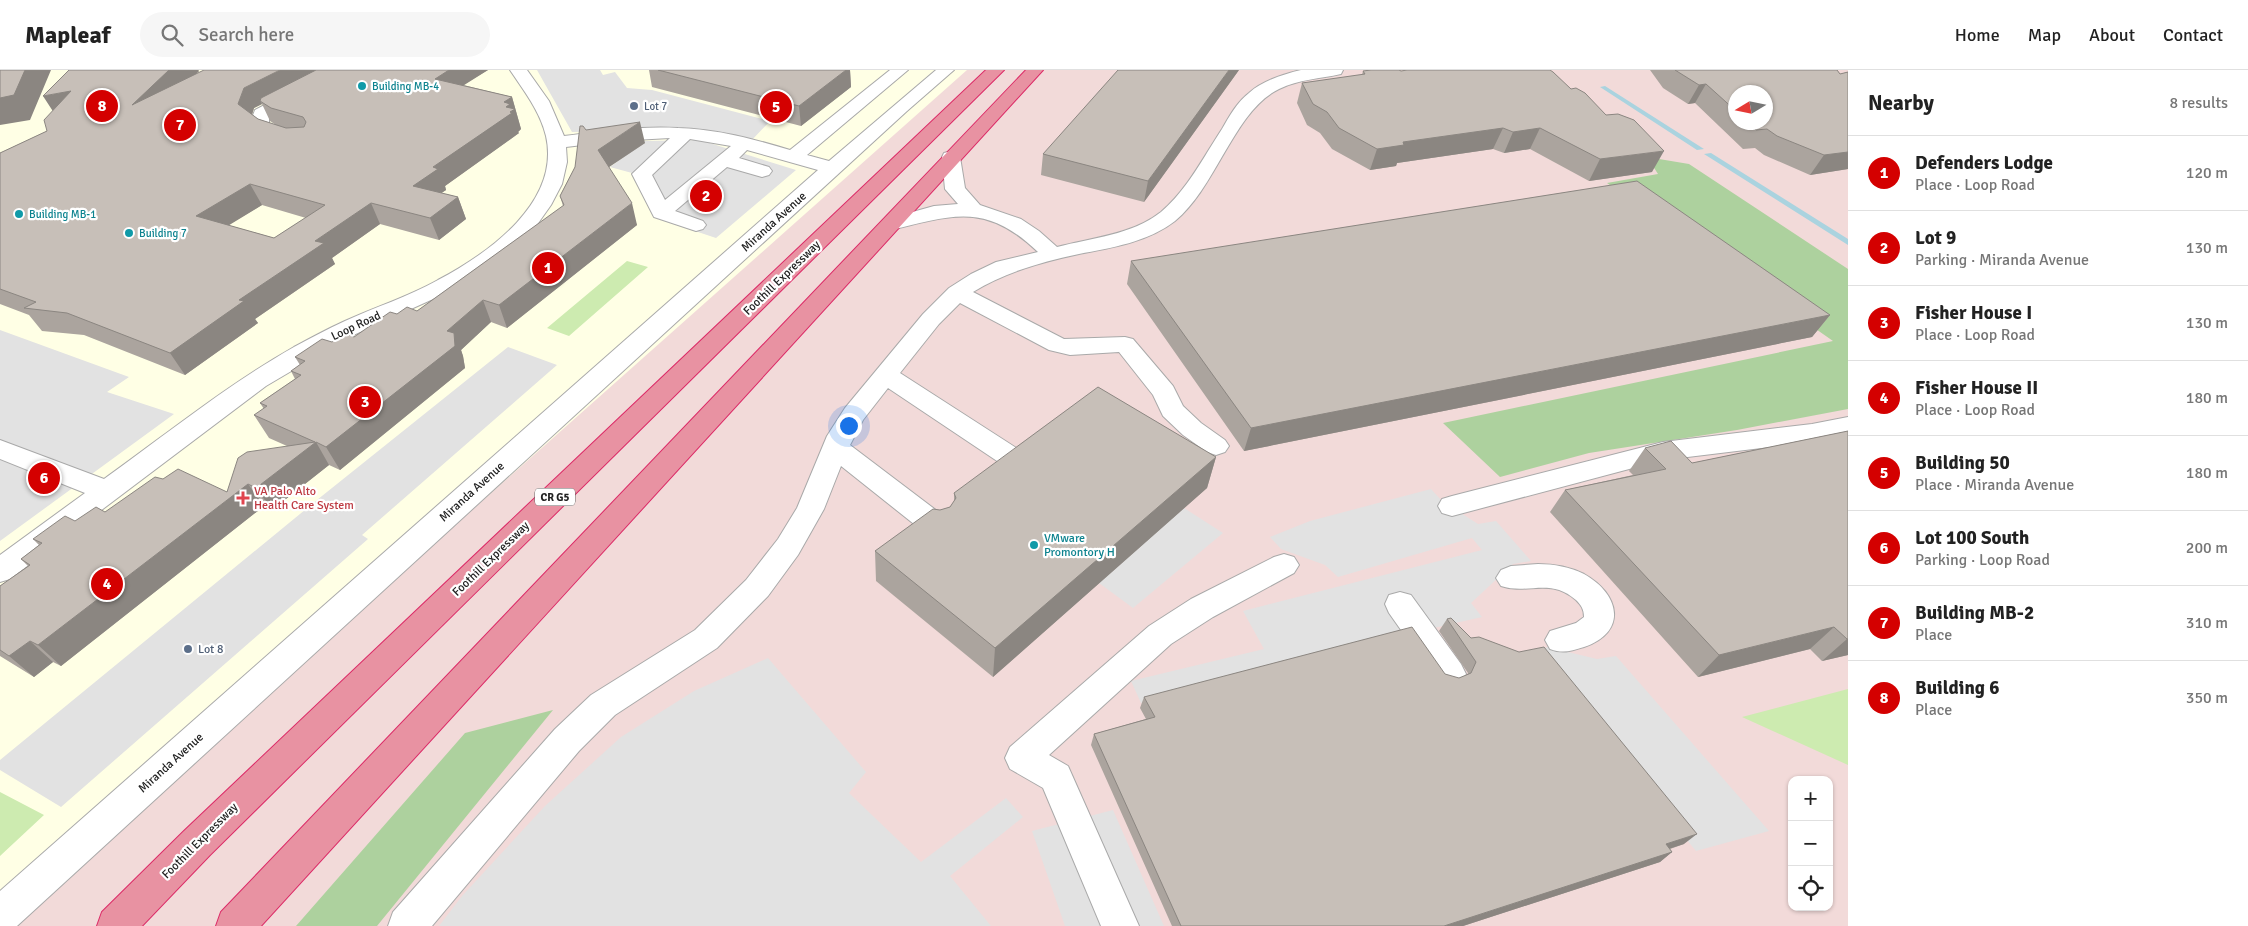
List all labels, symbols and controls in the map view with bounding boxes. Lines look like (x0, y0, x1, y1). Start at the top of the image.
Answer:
search box (140, 12, 490, 57)
text: Mapleaf (25, 20, 110, 50)
icon: search (158, 21, 186, 49)
text: Search here (198, 23, 294, 47)
text: Home (1955, 24, 2000, 46)
text: Map (2028, 24, 2061, 46)
text: About (2089, 24, 2135, 46)
text: Contact (2163, 24, 2223, 46)
marker: Building MB-4 (356, 80, 368, 92)
place label: Building MB-4 (372, 80, 439, 93)
north arrow (1728, 85, 1773, 130)
pin: 8 (86, 87, 118, 125)
pin: 5 (760, 88, 792, 126)
text: Nearby (1868, 90, 1934, 116)
text: 8 results (2169, 93, 2228, 113)
marker: Lot 7 (628, 100, 640, 112)
place label: Lot 7 (644, 100, 667, 113)
pin: 7 (164, 106, 196, 144)
text: Defenders Lodge (1915, 151, 2053, 175)
text: 1 (1880, 163, 1888, 183)
text: 120 m (2186, 163, 2228, 183)
text: Place · Loop Road (1915, 175, 2035, 195)
pin: 2 (690, 177, 722, 215)
street label: Miranda Avenue (738, 189, 810, 255)
marker: Building MB-1 (13, 208, 25, 220)
place label: Building MB-1 (29, 208, 96, 221)
text: Lot 9 (1915, 226, 1956, 250)
marker: Building 7 (123, 227, 135, 239)
place label: Building 7 (139, 227, 187, 240)
street label: Foothill Expressway (740, 237, 824, 319)
text: 2 (1880, 238, 1888, 258)
text: 130 m (2186, 238, 2228, 258)
pin: 1 (532, 249, 564, 287)
text: Parking · Miranda Avenue (1915, 250, 2089, 270)
text: Fisher House I (1915, 301, 2032, 325)
street label: Loop Road (329, 308, 383, 344)
text: 3 (1880, 313, 1888, 333)
text: 130 m (2186, 313, 2228, 333)
text: Place · Loop Road (1915, 325, 2035, 345)
text: Fisher House II (1915, 376, 2038, 400)
pin: 3 (349, 383, 381, 421)
text: 4 (1880, 388, 1888, 408)
text: 180 m (2186, 388, 2228, 408)
text: Place · Loop Road (1915, 400, 2035, 420)
your location (836, 413, 862, 439)
text: Building 50 (1915, 451, 2010, 475)
pin: 6 (28, 459, 60, 497)
street label: Miranda Avenue (436, 459, 508, 525)
text: 5 (1880, 463, 1888, 483)
text: 180 m (2186, 463, 2228, 483)
text: Place · Miranda Avenue (1915, 475, 2074, 495)
place label: VA Palo Alto Health Care System (254, 484, 354, 513)
road number: CR G5 (535, 488, 575, 506)
marker: VA Palo Alto Health Care System (236, 491, 250, 505)
street label: Foothill Expressway (449, 518, 533, 600)
text: Lot 100 South (1915, 526, 2029, 550)
place label: VMware Promontory H (1044, 531, 1115, 560)
text: 6 (1880, 538, 1888, 558)
text: 200 m (2186, 538, 2228, 558)
marker: VMware Promontory H (1028, 539, 1040, 551)
text: Parking · Loop Road (1915, 550, 2050, 570)
pin: 4 (91, 565, 123, 603)
text: Building MB-2 (1915, 601, 2034, 625)
text: 7 (1880, 613, 1888, 633)
text: 310 m (2186, 613, 2228, 633)
text: Place (1915, 625, 1952, 645)
place label: Lot 8 (198, 642, 223, 657)
marker: Lot 8 (182, 643, 194, 655)
text: Building 6 (1915, 676, 2000, 700)
text: 8 (1880, 688, 1888, 708)
text: 350 m (2186, 688, 2228, 708)
text: Place (1915, 700, 1952, 720)
street label: Miranda Avenue (135, 730, 207, 796)
map controls (1788, 776, 1833, 911)
button: + (1788, 776, 1833, 821)
street label: Foothill Expressway (159, 800, 241, 882)
button: − (1788, 821, 1833, 866)
button: locate (1788, 866, 1833, 911)

